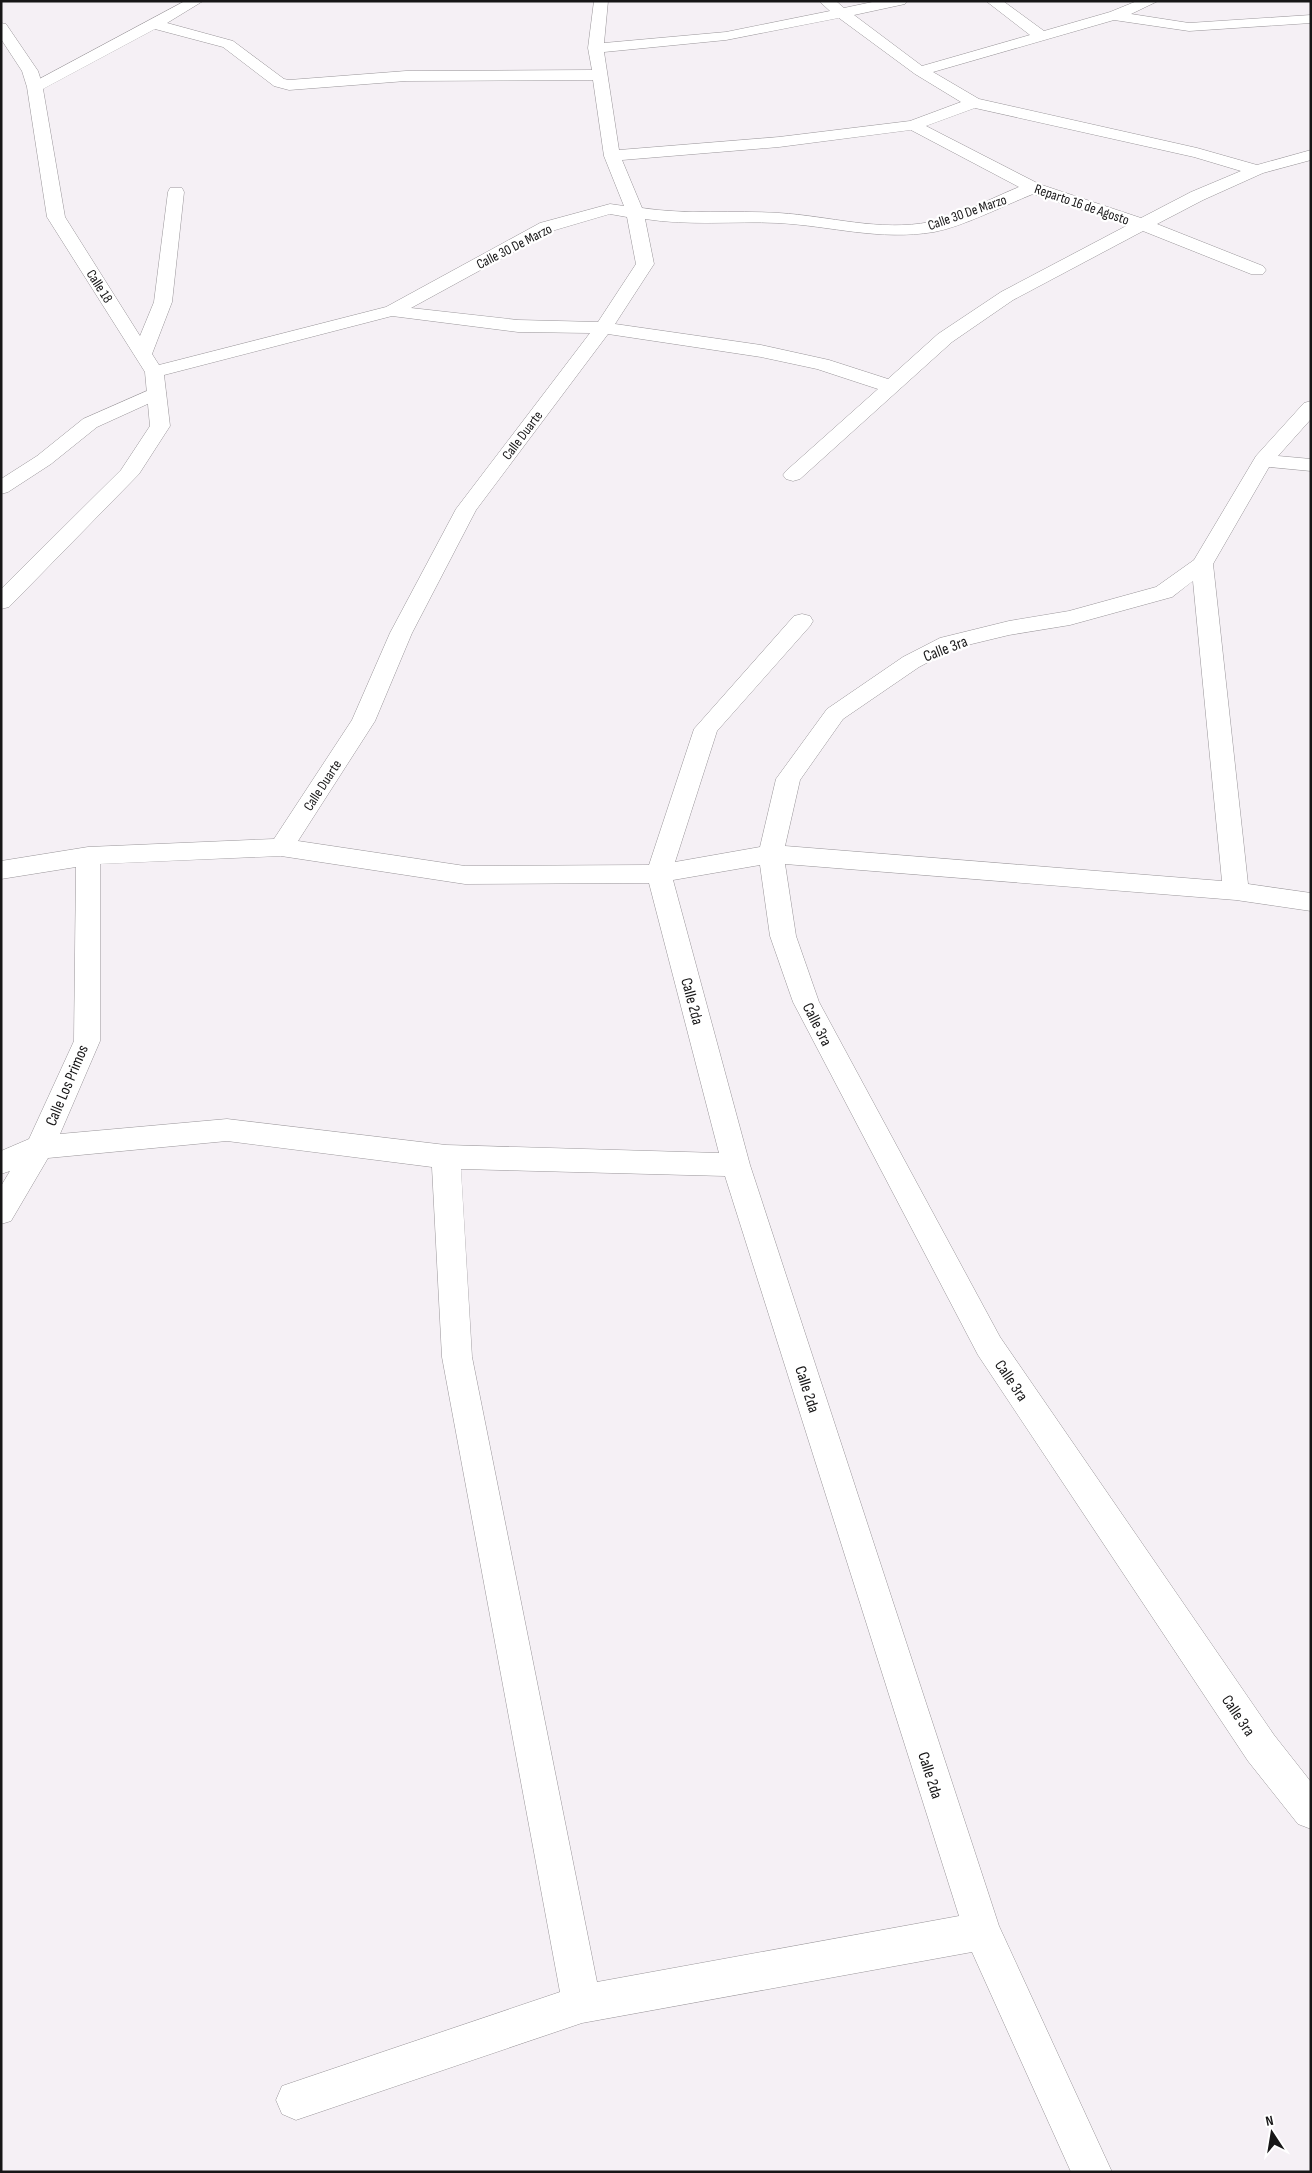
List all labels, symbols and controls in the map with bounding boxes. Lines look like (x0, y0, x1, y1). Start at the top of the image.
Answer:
street label: Reparto 16 de Agosto (1032, 180, 1132, 229)
street label: Calle 30 De Marzo (925, 191, 1009, 234)
street label: Calle 30 De Marzo (474, 220, 555, 273)
street label: Calle 18 (83, 267, 117, 306)
street label: Calle Duarte (498, 407, 546, 463)
street label: Calle 3ra (921, 632, 970, 666)
street label: Calle Duarte (300, 757, 345, 814)
street label: Calle 2da (676, 976, 707, 1027)
street label: Calle 3ra (798, 1000, 836, 1049)
street label: Calle Los Primos (42, 1042, 93, 1129)
street label: Calle 3ra (990, 1357, 1031, 1405)
street label: Calle 2da (790, 1364, 823, 1415)
street label: Calle 3ra (1217, 1692, 1258, 1740)
street label: Calle 2da (913, 1750, 946, 1801)
north arrow (1247, 2108, 1297, 2158)
text: N (1264, 2112, 1275, 2130)

